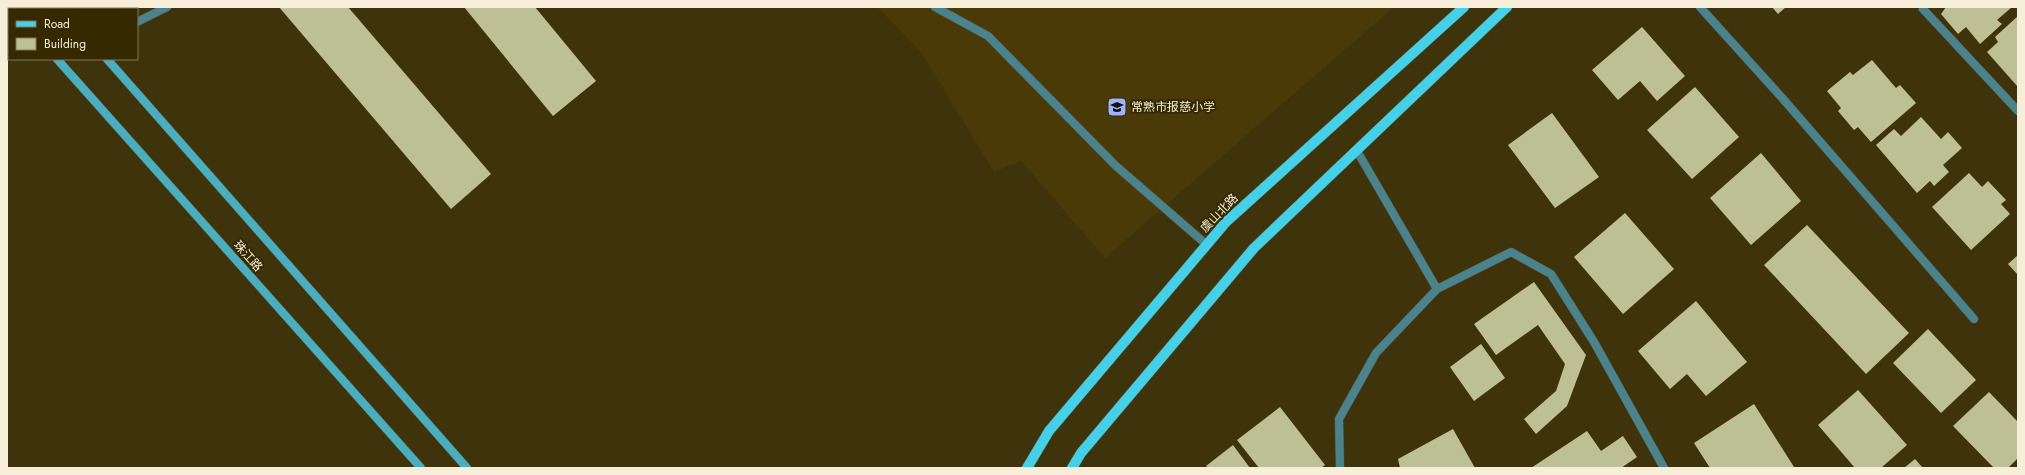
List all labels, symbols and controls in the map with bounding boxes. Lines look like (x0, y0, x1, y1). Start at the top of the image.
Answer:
legend (8, 8, 138, 60)
text: Road (44, 15, 70, 33)
text: Building (44, 35, 86, 53)
school or university icon: 常熟市报慈小学 (1106, 96, 1128, 118)
place label: 常熟市报慈小学 (1131, 98, 1215, 116)
street label: 虞山北路 (1196, 189, 1242, 237)
street label: 珠江路 (229, 237, 267, 275)

